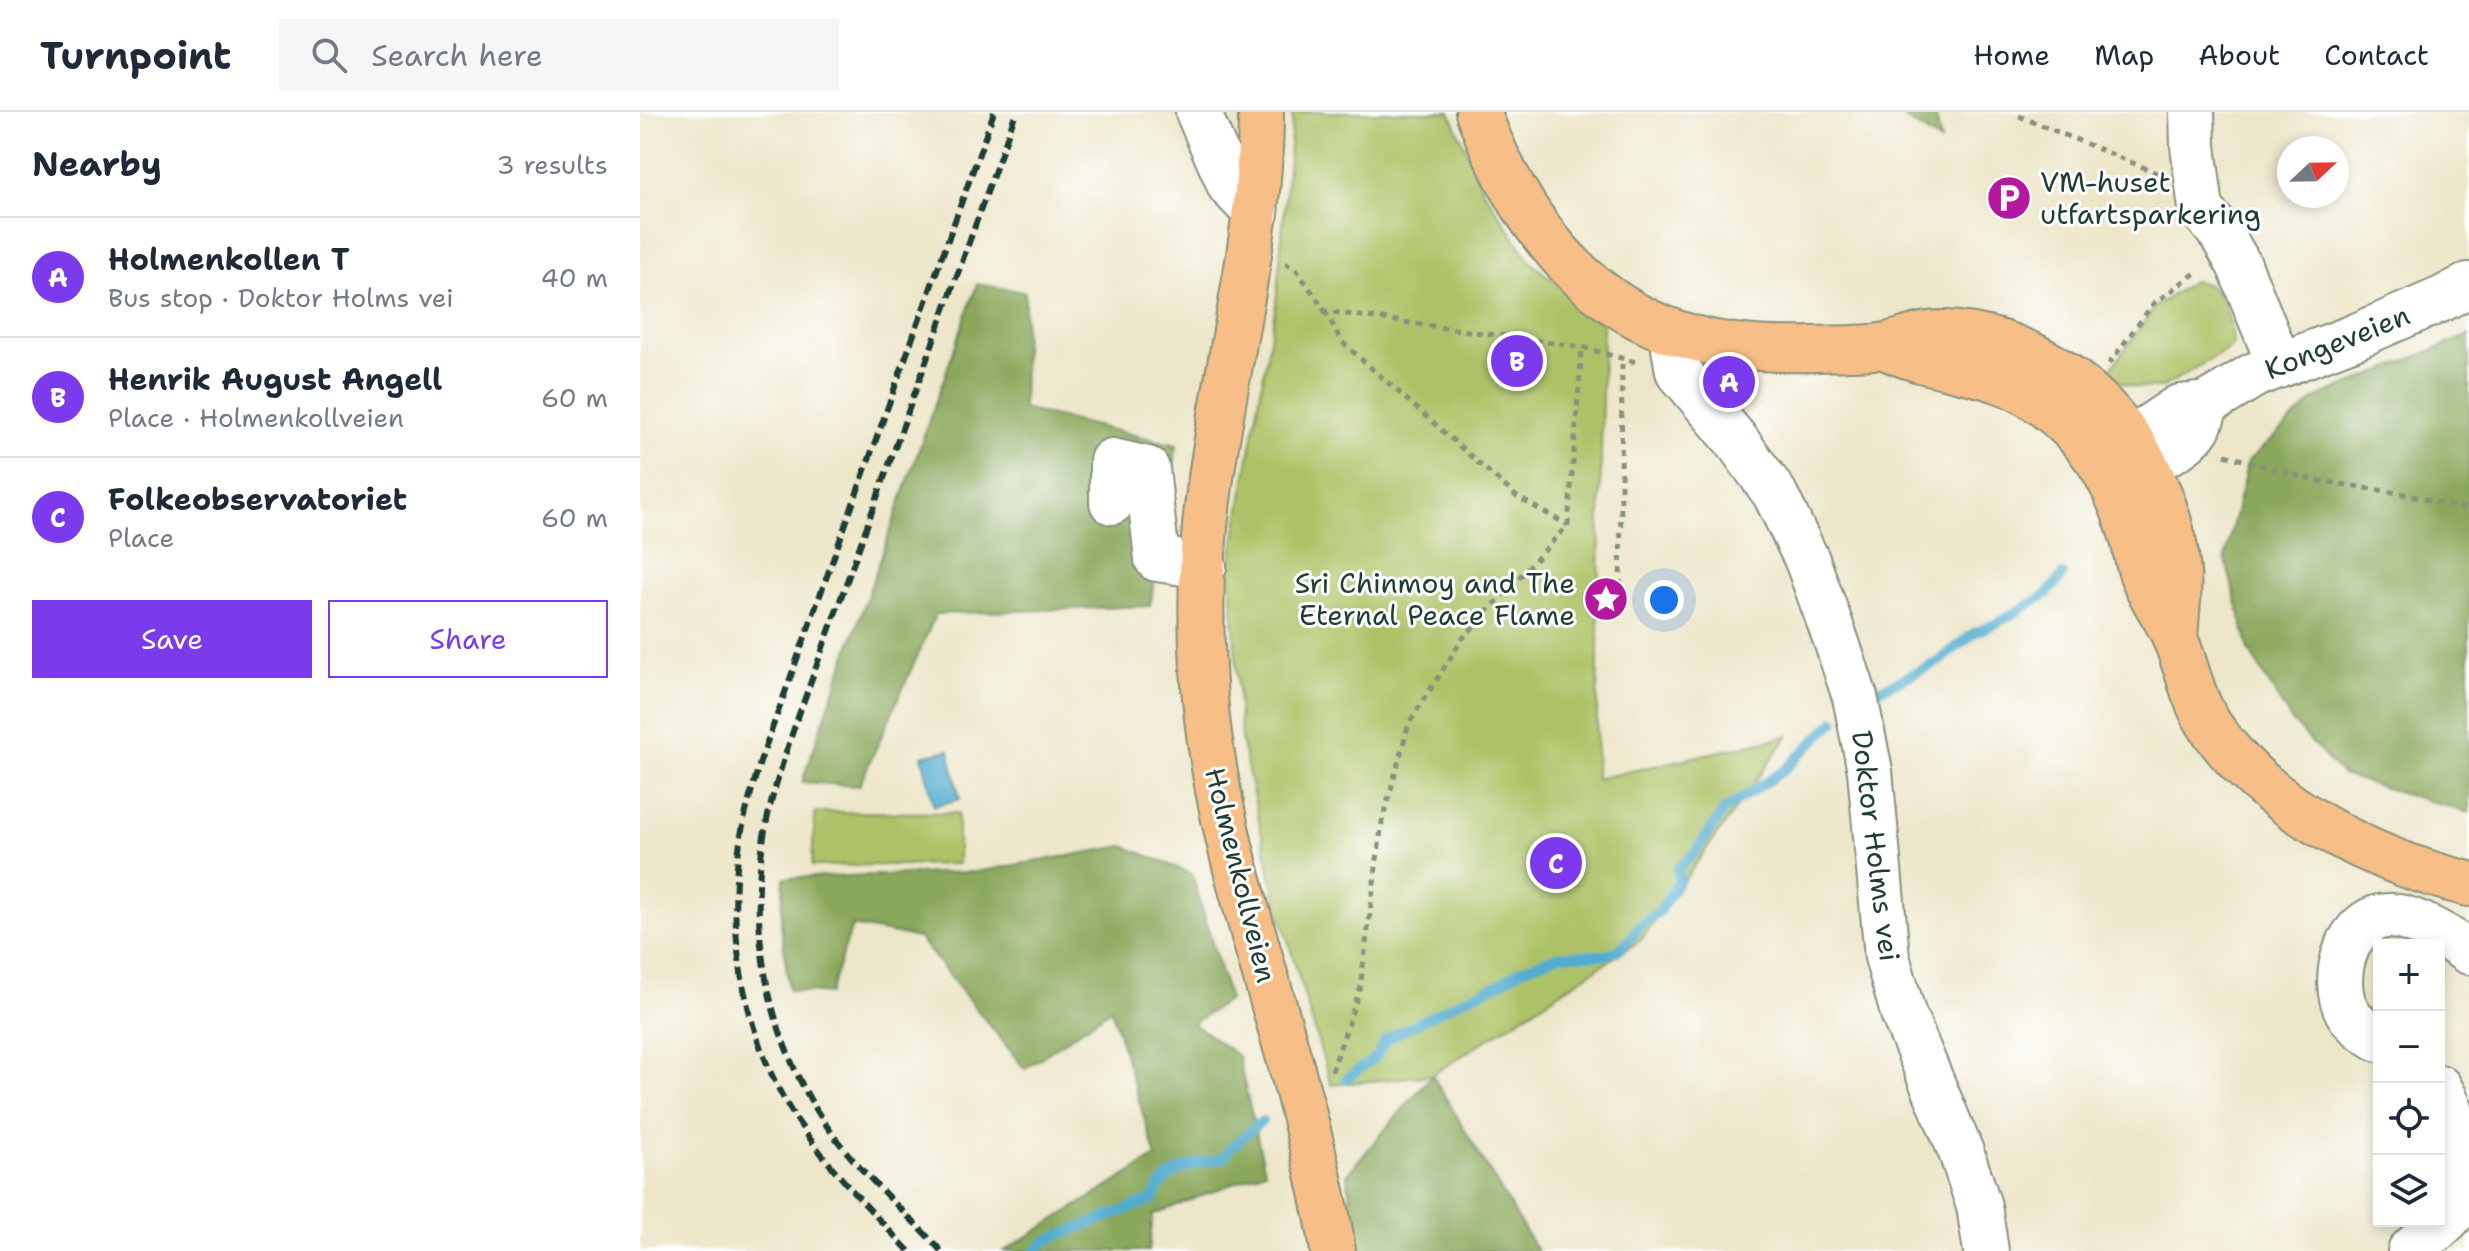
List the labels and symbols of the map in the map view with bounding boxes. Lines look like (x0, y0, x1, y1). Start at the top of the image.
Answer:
north arrow (2277, 136, 2349, 208)
place label: VM-huset utfartsparkering (2040, 163, 2261, 233)
parking icon: VM-huset utfartsparkering (1985, 174, 2033, 222)
street label: Kongeveien (2259, 296, 2415, 388)
pin: B (1491, 331, 1543, 391)
pin: A (1703, 352, 1755, 412)
place label: Sri Chinmoy and The Eternal Peace Flame (1295, 564, 1575, 634)
place icon: Sri Chinmoy and The Eternal Peace Flame (1582, 575, 1630, 623)
your location (1644, 580, 1684, 620)
street label: Doktor Holms vei (1843, 728, 1909, 964)
street label: Holmenkollveien (1196, 764, 1286, 986)
pin: C (1530, 833, 1582, 893)

